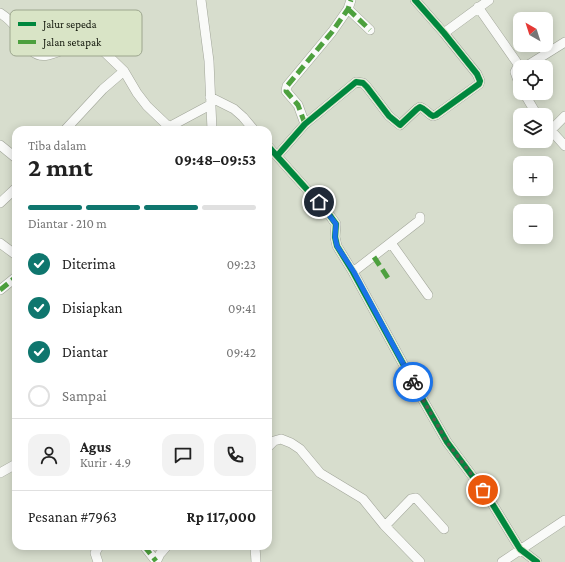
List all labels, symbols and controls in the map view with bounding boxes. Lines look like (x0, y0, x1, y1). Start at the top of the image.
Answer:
legend (10, 10, 142, 56)
north arrow (513, 12, 553, 52)
map controls (513, 12, 553, 244)
text: Jalur sepeda (42, 18, 97, 31)
text: Jalan setapak (42, 36, 102, 49)
button: locate (513, 60, 553, 100)
button: layers (513, 108, 553, 148)
text: Tiba dalam (28, 138, 86, 153)
text: 09:48–09:53 (175, 152, 256, 168)
text: 2 mnt (28, 153, 93, 182)
button: + (513, 156, 553, 196)
pin (302, 185, 336, 219)
icon: home (308, 191, 330, 213)
button: − (513, 204, 553, 244)
text: Diantar · 210 m (28, 216, 107, 231)
icon: check (28, 253, 50, 275)
text: Diterima (62, 256, 116, 272)
text: 09:23 (227, 257, 256, 272)
icon: check (28, 297, 50, 319)
text: Disiapkan (62, 300, 123, 316)
text: 09:41 (228, 301, 256, 316)
icon: check (28, 341, 50, 363)
text: Diantar (62, 344, 108, 360)
text: 09:42 (226, 345, 256, 360)
courier (393, 362, 433, 402)
icon: bike (402, 371, 424, 393)
text: Sampai (62, 388, 107, 404)
button: person (28, 434, 70, 476)
button: chat (162, 434, 204, 476)
button: phone (214, 434, 256, 476)
text: Agus (80, 439, 111, 455)
text: Kurir · 4.9 (80, 455, 131, 470)
pin (466, 473, 500, 507)
icon: bag (472, 479, 494, 501)
text: Pesanan #7963 (28, 509, 117, 525)
text: Rp 117,000 (187, 509, 256, 525)

